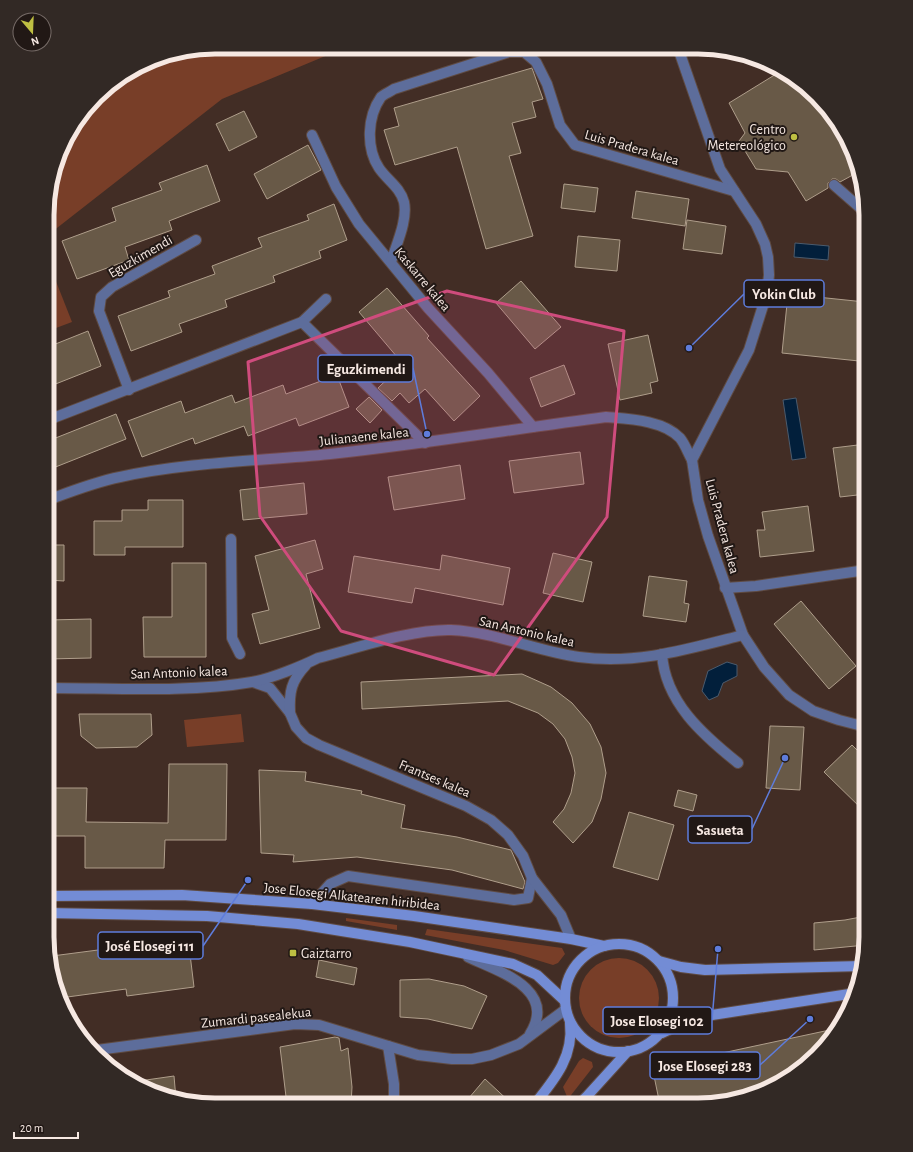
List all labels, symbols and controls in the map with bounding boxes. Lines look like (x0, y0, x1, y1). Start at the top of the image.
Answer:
north arrow (12, 12, 52, 52)
text: N (30, 35, 41, 47)
place label: Centro Metereológico (707, 123, 786, 153)
street label: Luis Pradera kalea (583, 128, 681, 168)
marker: Centro Metereológico (789, 132, 799, 142)
street label: Eguzkimendi (106, 233, 175, 281)
street label: Kaskarre kalea (392, 245, 453, 315)
callout: Yokin Club (744, 280, 824, 307)
text: Yokin Club (752, 287, 816, 302)
callout: Eguzkimendi (318, 355, 413, 382)
text: Eguzkimendi (326, 362, 406, 377)
street label: Julianaene kalea (319, 425, 410, 449)
street label: Luis Pradera kalea (703, 477, 742, 576)
street label: San Antonio kalea (478, 614, 576, 650)
street label: San Antonio kalea (130, 664, 228, 682)
street label: Frantses kalea (397, 758, 473, 800)
callout: Sasueta (688, 816, 752, 843)
text: Sasueta (696, 823, 744, 838)
street label: Jose Elosegi Alkatearen hiribidea (263, 881, 441, 913)
callout: José Elosegi 111 (98, 932, 203, 959)
text: José Elosegi 111 (106, 939, 194, 954)
place label: Gaiztarro (301, 947, 352, 961)
marker: Gaiztarro (288, 948, 298, 958)
street label: Zumardi pasealekua (200, 1005, 312, 1031)
callout: Jose Elosegi 102 (603, 1007, 712, 1034)
text: Jose Elosegi 102 (610, 1014, 704, 1029)
callout: Jose Elosegi 283 (650, 1052, 760, 1079)
text: Jose Elosegi 283 (658, 1059, 752, 1074)
scale bar (14, 1114, 78, 1140)
text: 20 m (20, 1122, 43, 1134)

